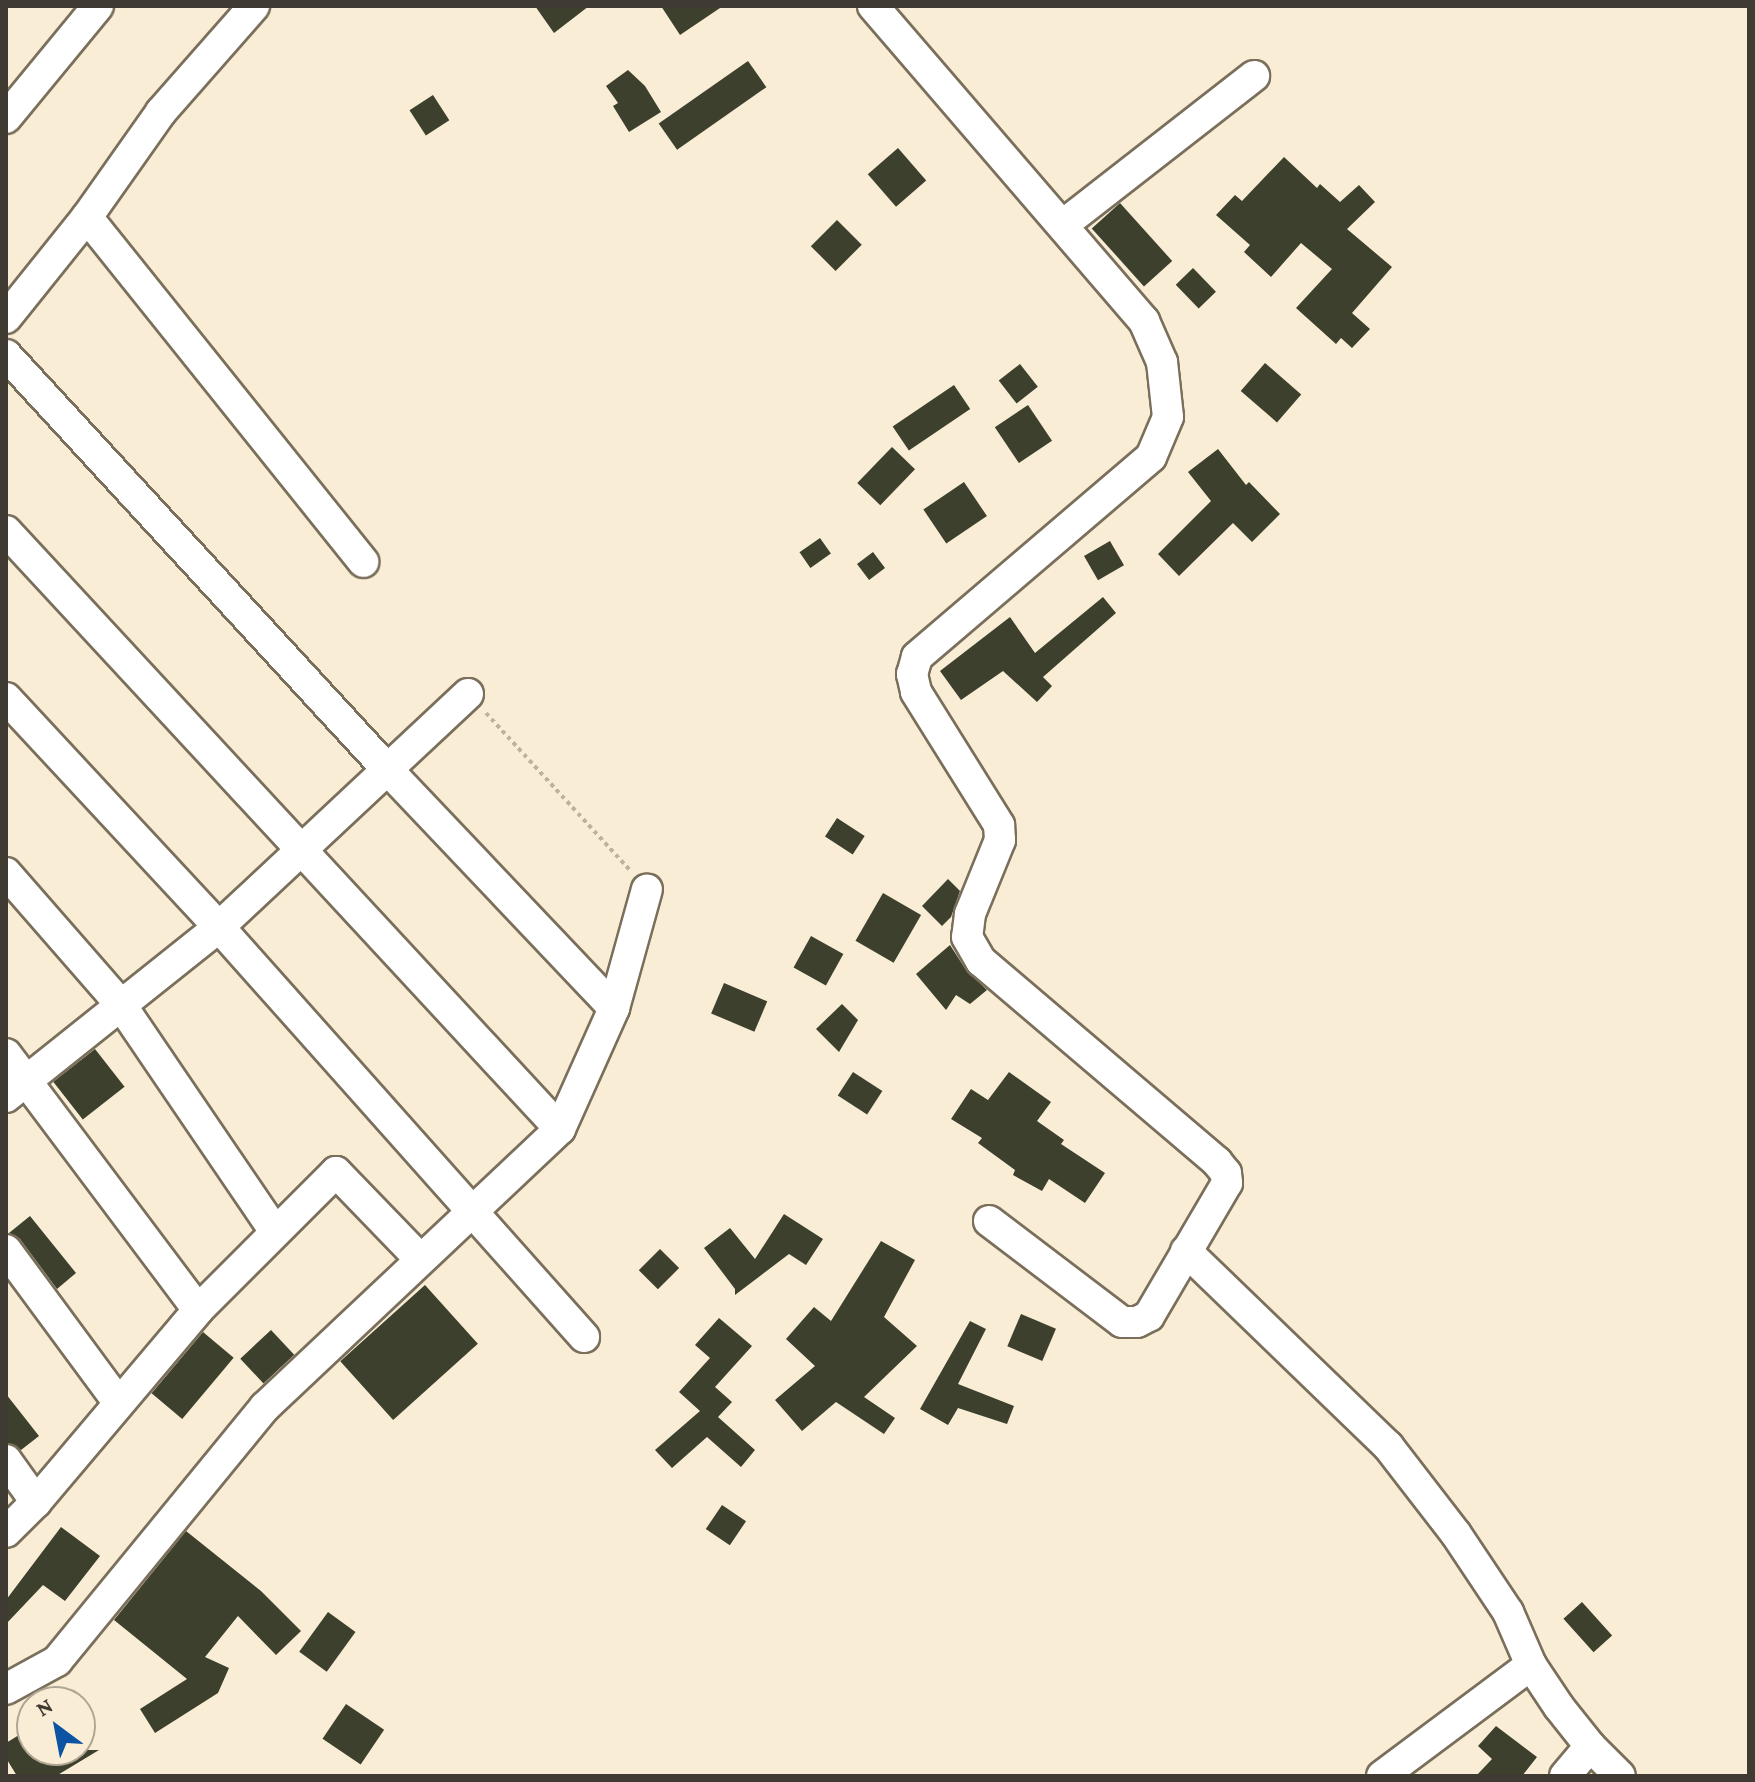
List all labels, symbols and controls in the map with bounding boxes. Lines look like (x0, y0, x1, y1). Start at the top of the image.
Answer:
north arrow (16, 1686, 96, 1766)
text: N (31, 1692, 57, 1721)

